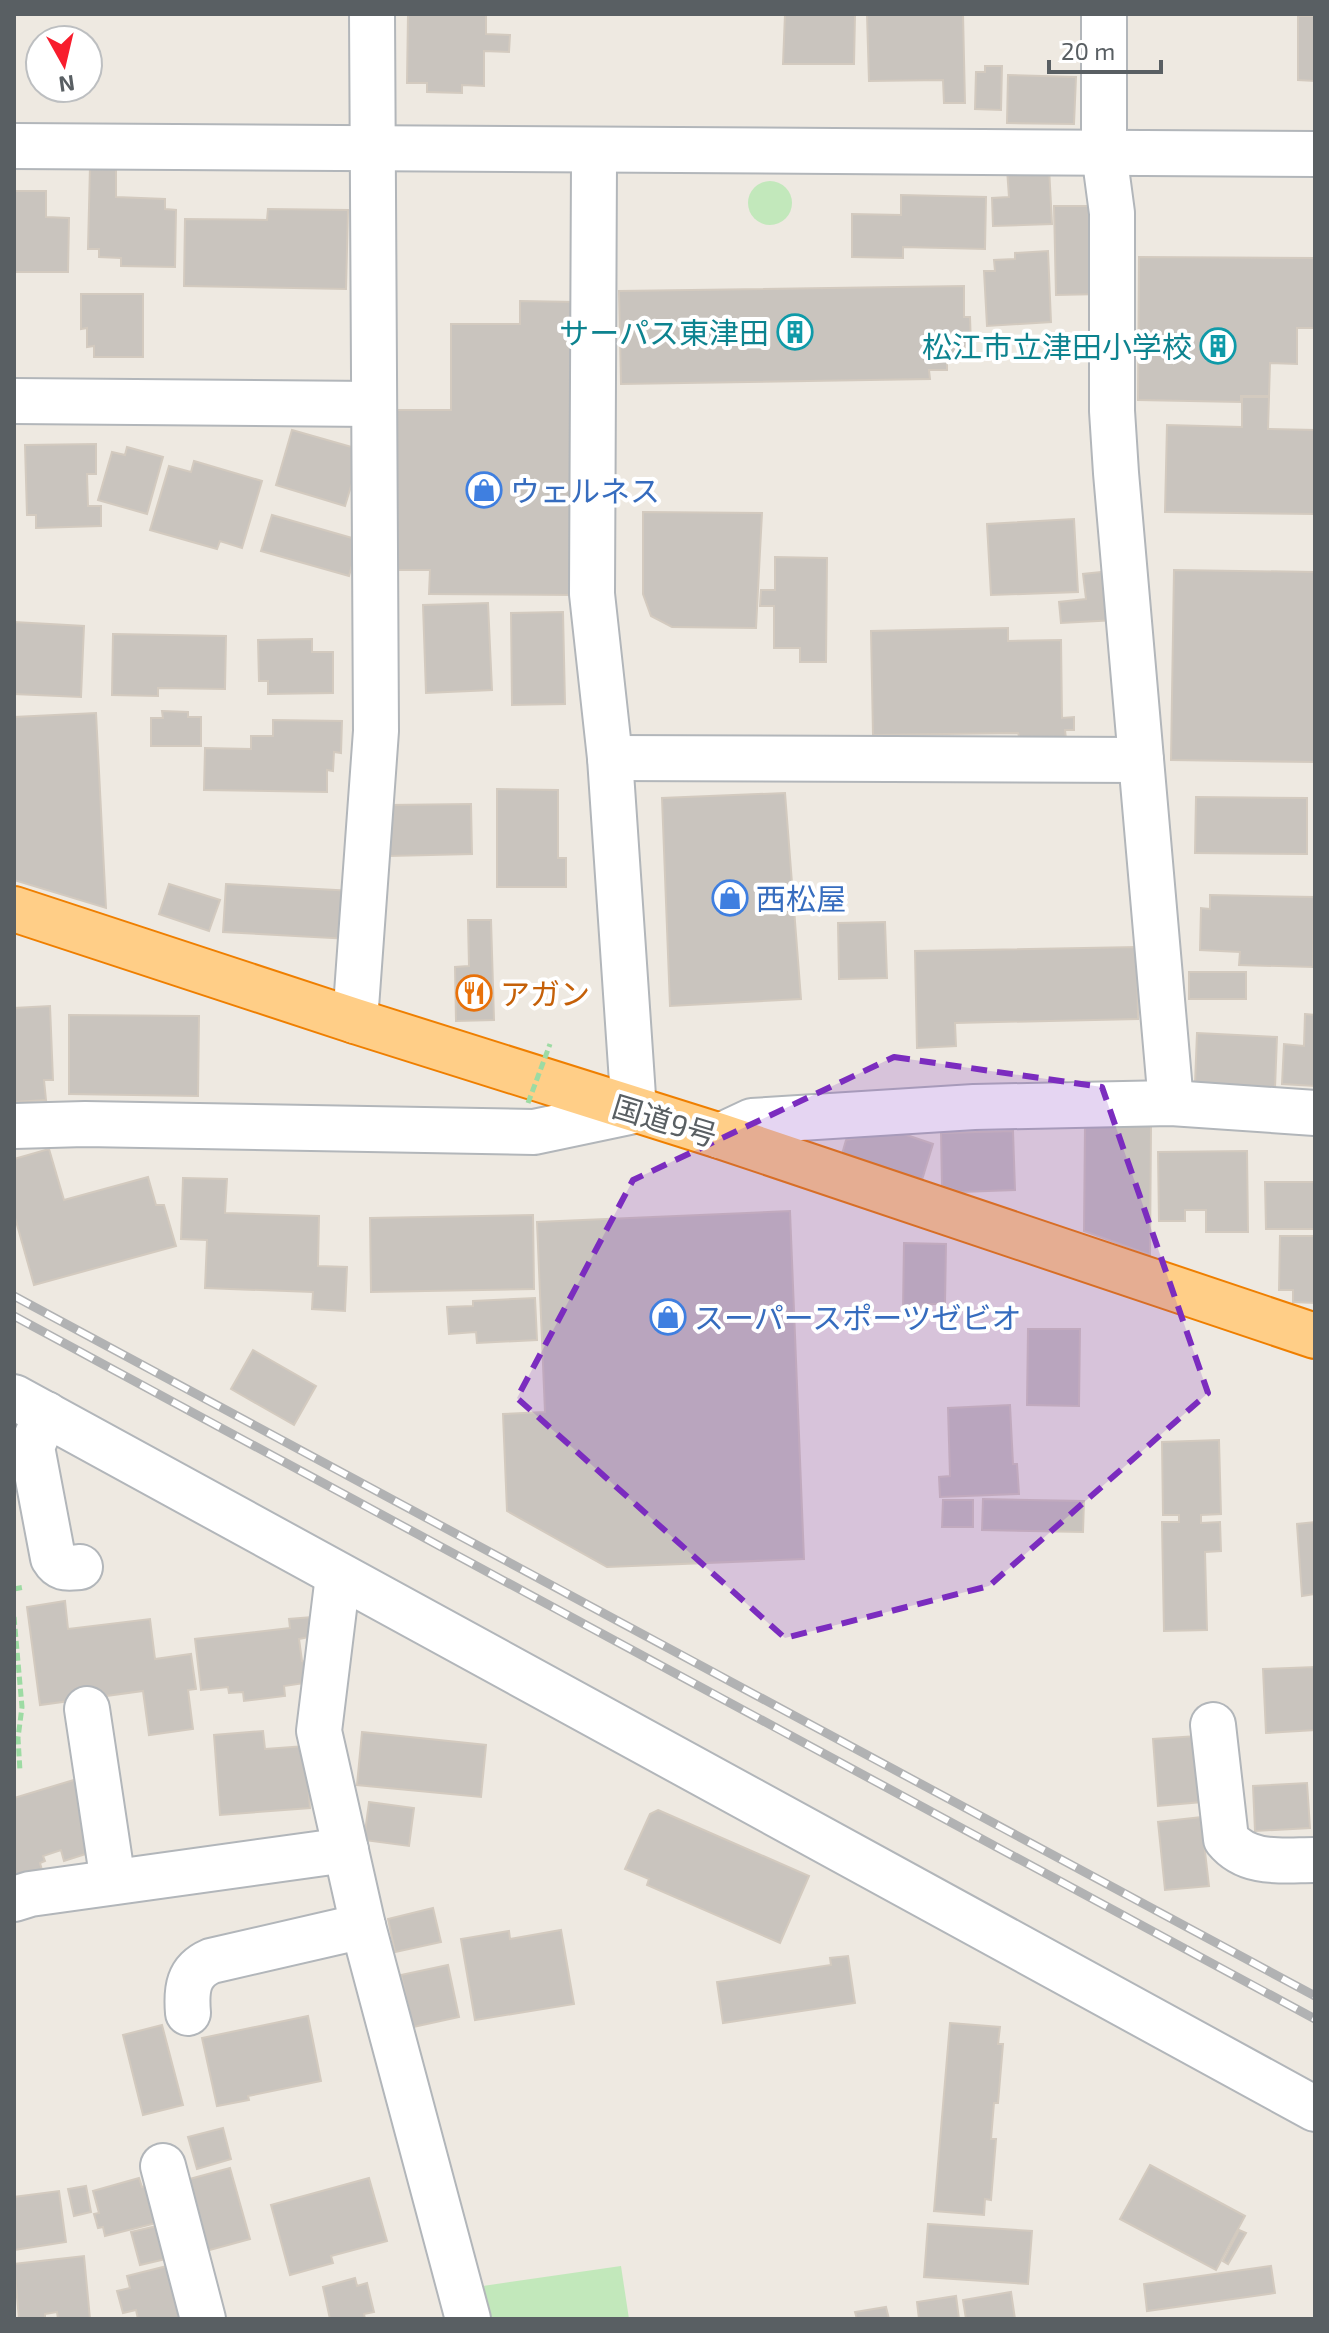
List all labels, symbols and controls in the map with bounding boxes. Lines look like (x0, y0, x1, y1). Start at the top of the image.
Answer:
north arrow (24, 24, 104, 104)
scale bar (1049, 24, 1161, 74)
text: 20 m (1061, 36, 1115, 65)
text: N (57, 71, 77, 99)
building icon: サーパス東津田 (776, 313, 814, 351)
place label: サーパス東津田 (559, 314, 769, 350)
building icon: 松江市立津田小学校 (1199, 327, 1237, 365)
place label: 松江市立津田小学校 (922, 328, 1192, 364)
shop icon: ウェルネス (465, 471, 503, 509)
place label: ウェルネス (510, 472, 660, 508)
shop icon: 西松屋 (711, 879, 749, 917)
place label: 西松屋 (756, 880, 846, 916)
restaurant icon: アガン (455, 974, 493, 1012)
place label: アガン (500, 975, 590, 1011)
street label: 国道9号 (608, 1087, 722, 1153)
shop icon: スーパースポーツゼビオ (649, 1298, 687, 1336)
place label: スーパースポーツゼビオ (694, 1299, 1022, 1335)

